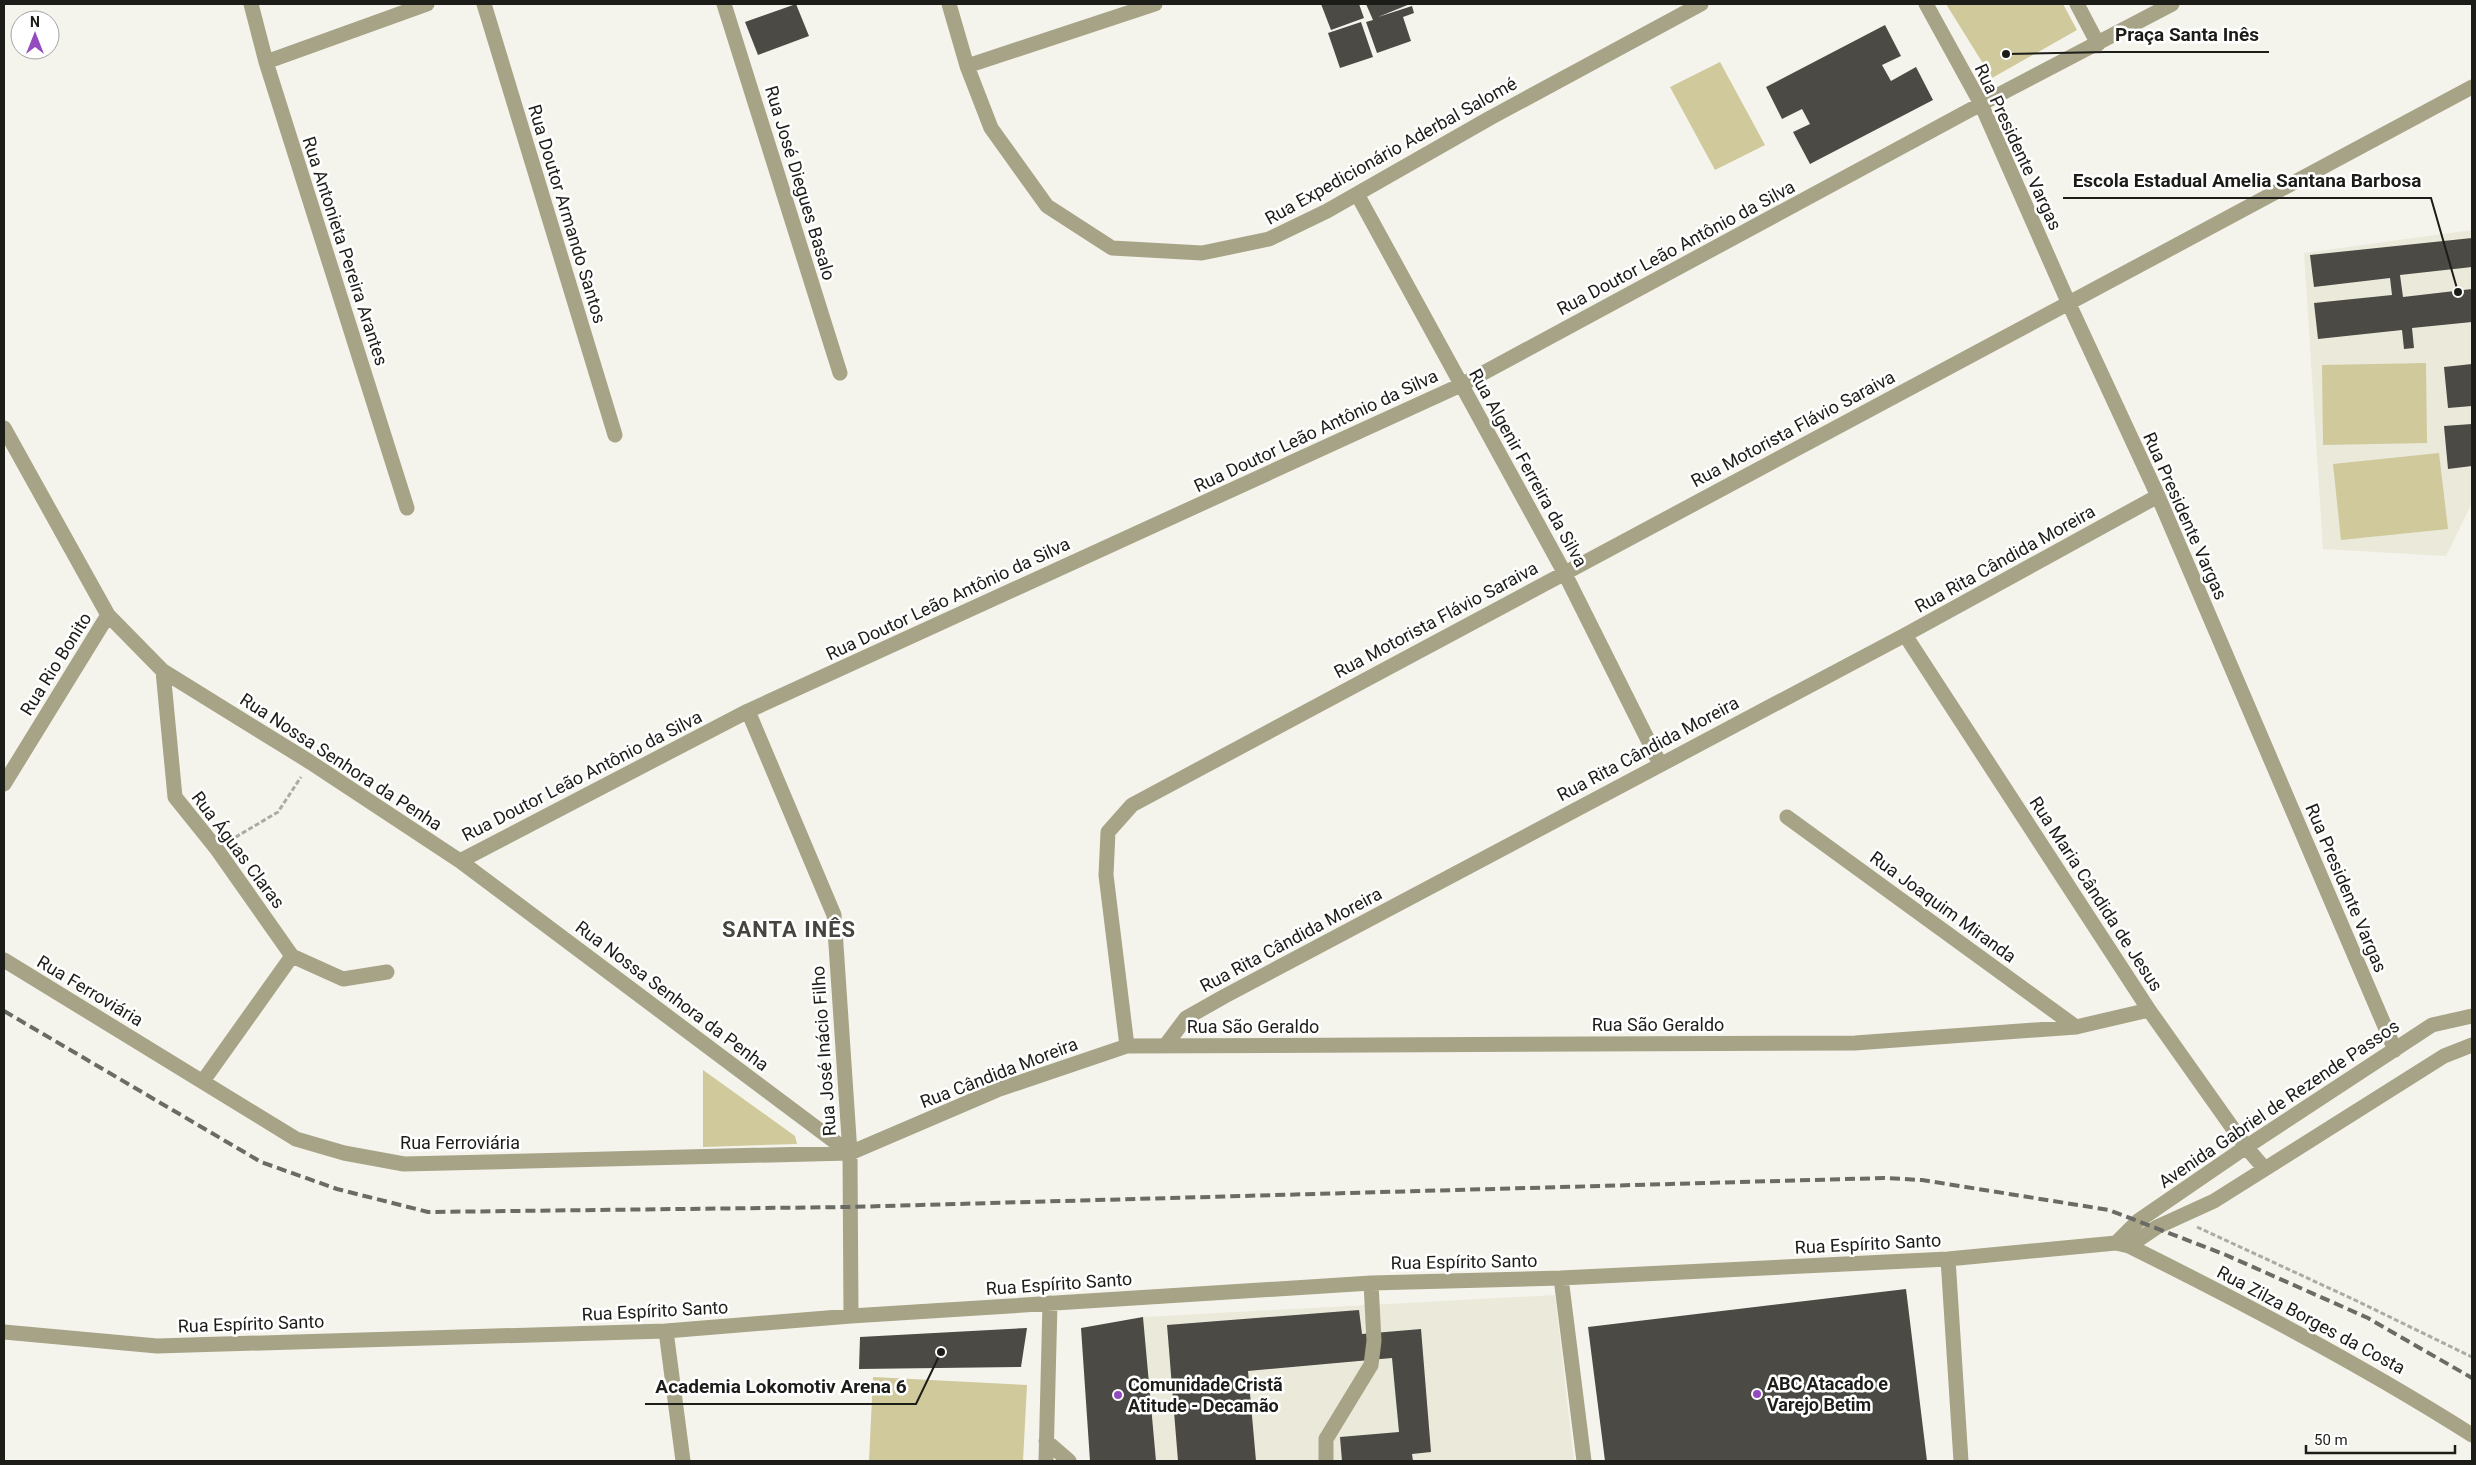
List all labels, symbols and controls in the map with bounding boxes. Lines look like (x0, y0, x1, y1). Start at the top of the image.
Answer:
north arrow (10, 10, 60, 60)
text: N (30, 14, 40, 30)
callout: Praça Santa Inês (2105, 18, 2269, 52)
text: Praça Santa Inês (2115, 23, 2259, 46)
street label: Rua Presidente Vargas (1971, 60, 2066, 233)
street label: Rua Expedicionário Aderbal Salomé (1261, 72, 1520, 229)
street label: Rua José Diegues Basalo (761, 83, 840, 283)
street label: Rua Doutor Armando Santos (524, 102, 611, 326)
street label: Rua Antonieta Pereira Arantes (298, 134, 392, 368)
callout: Escola Estadual Amelia Santana Barbosa (2063, 164, 2431, 198)
text: Escola Estadual Amelia Santana Barbosa (2073, 169, 2421, 192)
street label: Rua Doutor Leão Antônio da Silva (1553, 176, 1798, 319)
street label: Rua Doutor Leão Antônio da Silva (1191, 365, 1441, 496)
street label: Rua Algenir Ferreira da Silva (1465, 365, 1592, 571)
street label: Rua Motorista Flávio Saraiva (1687, 366, 1898, 491)
street label: Rua Presidente Vargas (2139, 429, 2232, 603)
street label: Rua Rita Cândida Moreira (1911, 500, 2098, 617)
street label: Rua Doutor Leão Antônio da Silva (823, 533, 1073, 664)
street label: Rua Motorista Flávio Saraiva (1330, 557, 1541, 682)
street label: Rua Rio Bonito (16, 608, 96, 719)
street label: Rua Nossa Senhora da Penha (236, 688, 446, 835)
street label: Rua Rita Cândida Moreira (1553, 692, 1742, 805)
street label: Rua Doutor Leão Antônio da Silva (458, 706, 705, 845)
street label: Rua Águas Claras (187, 787, 289, 912)
street label: Rua Maria Cândida de Jesus (2026, 792, 2167, 995)
street label: Rua Presidente Vargas (2301, 800, 2392, 975)
street label: Rua Joaquim Miranda (1866, 847, 2020, 967)
street label: Rua Rita Cândida Moreira (1196, 883, 1385, 996)
street label: Rua Nossa Senhora da Penha (572, 916, 773, 1075)
district label: SANTA INÊS (722, 917, 856, 942)
street label: Rua Ferroviária (33, 951, 147, 1030)
street label: Rua José Inácio Filho (807, 965, 840, 1137)
street label: Rua São Geraldo (1592, 1014, 1724, 1035)
street label: Avenida Gabriel de Rezende Passos (2154, 1015, 2403, 1192)
street label: Rua São Geraldo (1187, 1016, 1319, 1037)
street label: Rua Cândida Moreira (917, 1033, 1081, 1112)
street label: Rua Ferroviária (400, 1132, 520, 1153)
street label: Rua Espírito Santo (1794, 1229, 1942, 1258)
street label: Rua Espírito Santo (1390, 1250, 1537, 1273)
street label: Rua Zilza Borges da Costa (2214, 1261, 2409, 1378)
street label: Rua Espírito Santo (985, 1268, 1133, 1299)
street label: Rua Espírito Santo (581, 1296, 729, 1325)
street label: Rua Espírito Santo (177, 1310, 325, 1337)
callout: Academia Lokomotiv Arena 6 (645, 1370, 916, 1404)
place label: ABC Atacado e Varejo Betim (1767, 1373, 1888, 1415)
place label: Comunidade Cristã Atitude - Decamão (1128, 1374, 1283, 1416)
text: Academia Lokomotiv Arena 6 (655, 1375, 907, 1398)
marker: ABC Atacado e Varejo Betim (1751, 1388, 1763, 1400)
marker: Comunidade Cristã Atitude - Decamão (1112, 1389, 1124, 1401)
scale bar (2306, 1422, 2455, 1454)
text: 50 m (2314, 1431, 2348, 1449)

